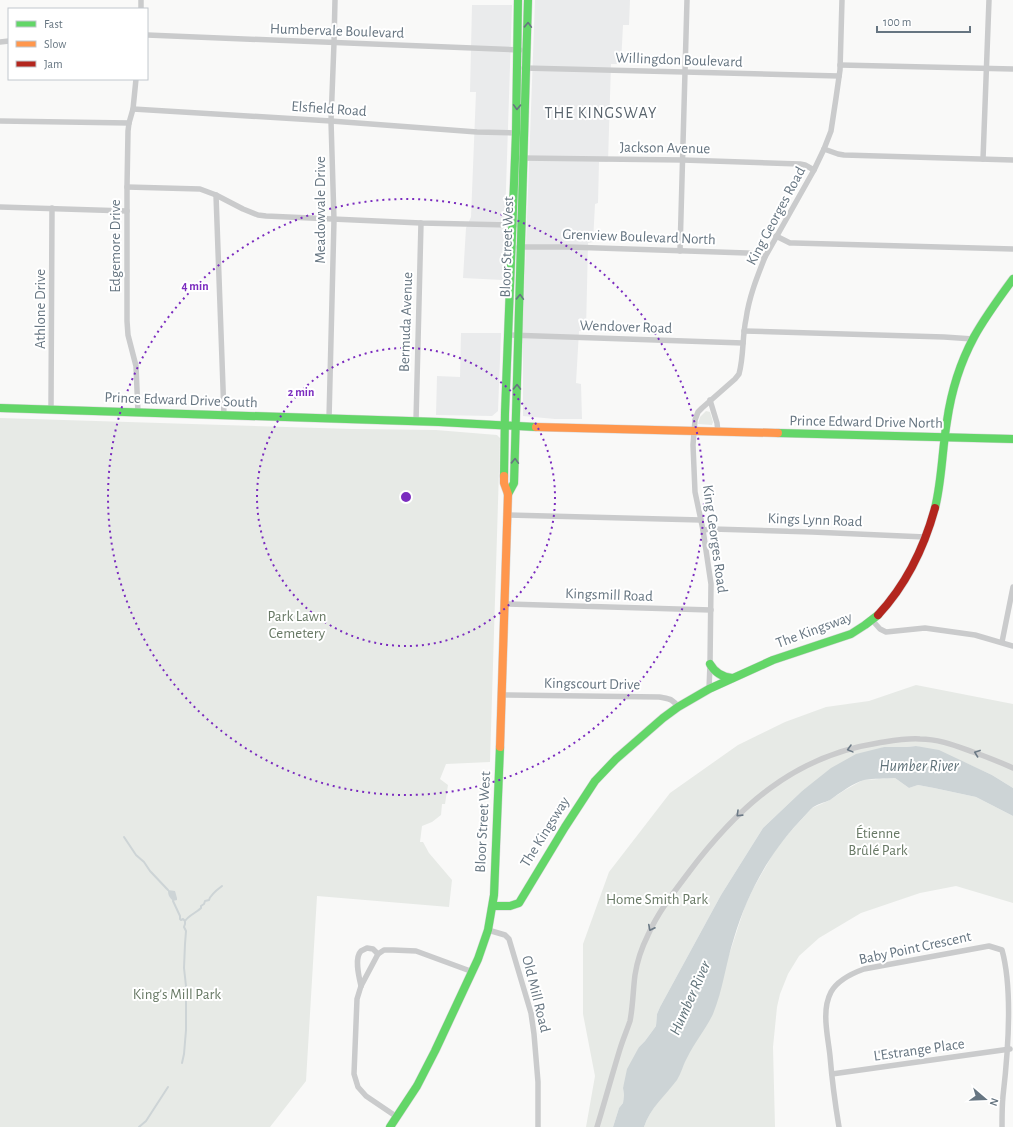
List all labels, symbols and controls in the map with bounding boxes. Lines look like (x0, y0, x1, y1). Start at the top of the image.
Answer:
legend (8, 8, 148, 80)
scale bar (877, 8, 970, 34)
text: 100 m (883, 16, 911, 28)
text: Fast (44, 18, 63, 30)
street label: Humbervale Boulevard (270, 21, 405, 41)
one-way arrow (523, 22, 532, 28)
text: Slow (44, 38, 66, 50)
street label: Willingdon Boulevard (615, 50, 743, 70)
text: Jam (44, 58, 63, 70)
street label: Elsfield Road (291, 99, 367, 119)
one-way arrow (513, 104, 521, 110)
district label: THE KINGSWAY (545, 105, 657, 121)
street label: Jackson Avenue (620, 140, 710, 156)
street label: Meadowvale Drive (313, 156, 328, 264)
street label: King Georges Road (744, 164, 808, 268)
street label: Bloor Street West (498, 196, 516, 298)
street label: Edgemore Drive (108, 199, 123, 293)
street label: Grenview Boulevard North (562, 227, 716, 247)
street label: Athlone Drive (33, 269, 48, 349)
street label: Bermuda Avenue (397, 272, 415, 372)
text: 4 min (181, 280, 209, 292)
one-way arrow (515, 294, 524, 300)
street label: Wendover Road (580, 318, 673, 336)
one-way arrow (513, 384, 521, 390)
text: 2 min (288, 386, 314, 398)
street label: Prince Edward Drive South (104, 390, 258, 410)
street label: Prince Edward Drive North (789, 413, 943, 431)
one-way arrow (510, 458, 519, 464)
street label: King Georges Road (700, 484, 730, 594)
centre of rings (399, 490, 413, 504)
street label: Kings Lynn Road (767, 511, 863, 529)
street label: Kingsmill Road (565, 586, 653, 604)
park label: Park Lawn Cemetery (267, 609, 327, 641)
street label: The Kingsway (774, 609, 855, 651)
street label: Kingscourt Drive (544, 676, 640, 692)
one-way arrow (847, 744, 853, 752)
one-way arrow (973, 750, 980, 758)
water label: Humber River (879, 758, 959, 774)
street label: Bloor Street West (473, 771, 493, 873)
street label: The Kingsway (517, 794, 573, 870)
one-way arrow (736, 809, 744, 817)
park label: Étienne Brûlé Park (848, 824, 908, 858)
park label: Home Smith Park (606, 892, 708, 907)
one-way arrow (648, 923, 656, 931)
street label: Baby Point Crescent (857, 929, 973, 967)
street label: Old Mill Road (519, 954, 553, 1034)
water label: Humber River (667, 958, 714, 1038)
park label: King's Mill Park (133, 987, 221, 1002)
street label: L'Estrange Place (872, 1036, 966, 1064)
north arrow (965, 1079, 1005, 1119)
text: N (988, 1097, 1000, 1108)

